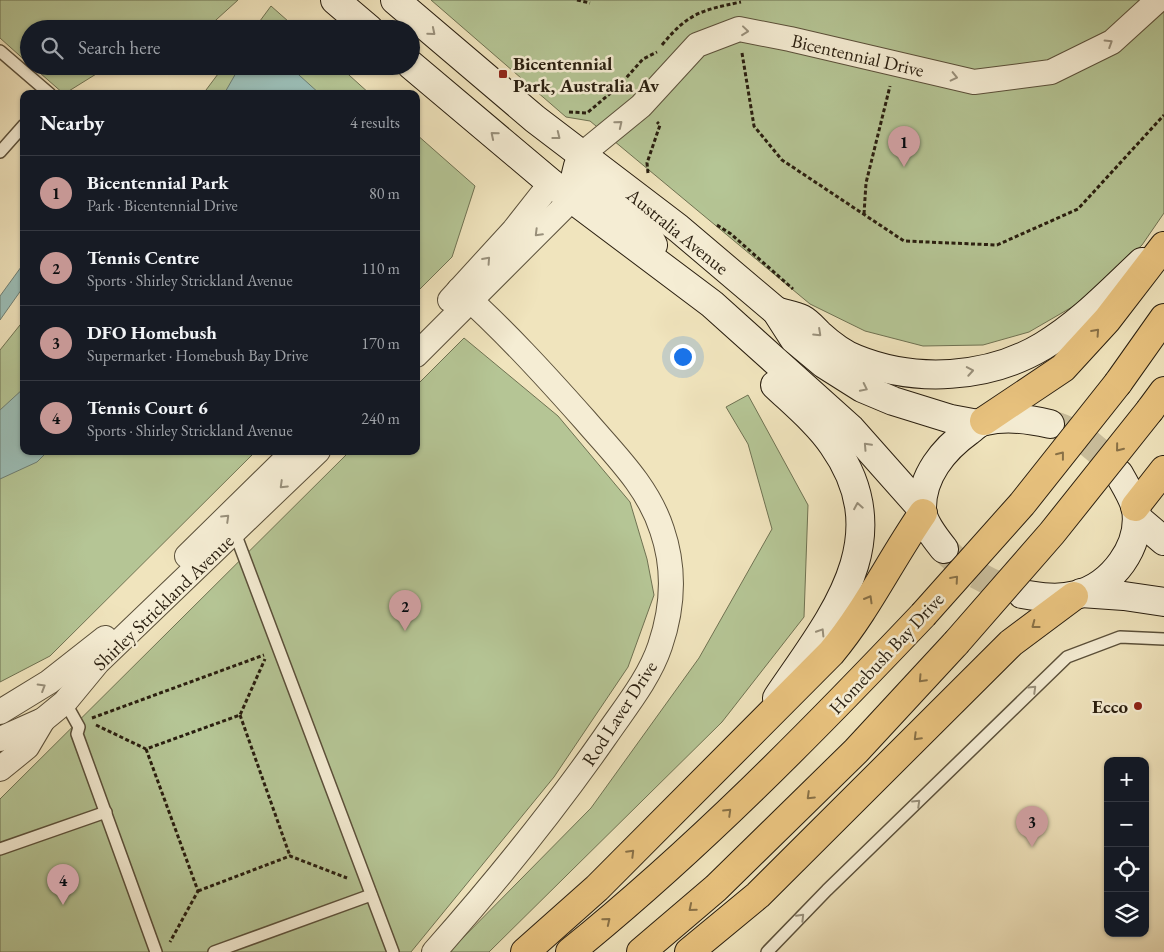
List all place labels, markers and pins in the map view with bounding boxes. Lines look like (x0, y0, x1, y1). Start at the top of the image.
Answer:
place label: Bicentennial Park, Australia Av (513, 51, 660, 98)
marker: Bicentennial Park, Australia Av (497, 68, 509, 80)
pin: 1 (888, 126, 920, 167)
pin: 2 (389, 590, 421, 631)
place label: Ecco (1092, 694, 1128, 719)
marker: Ecco (1132, 700, 1144, 712)
pin: 3 (1016, 806, 1048, 847)
pin: 4 (47, 864, 79, 905)

